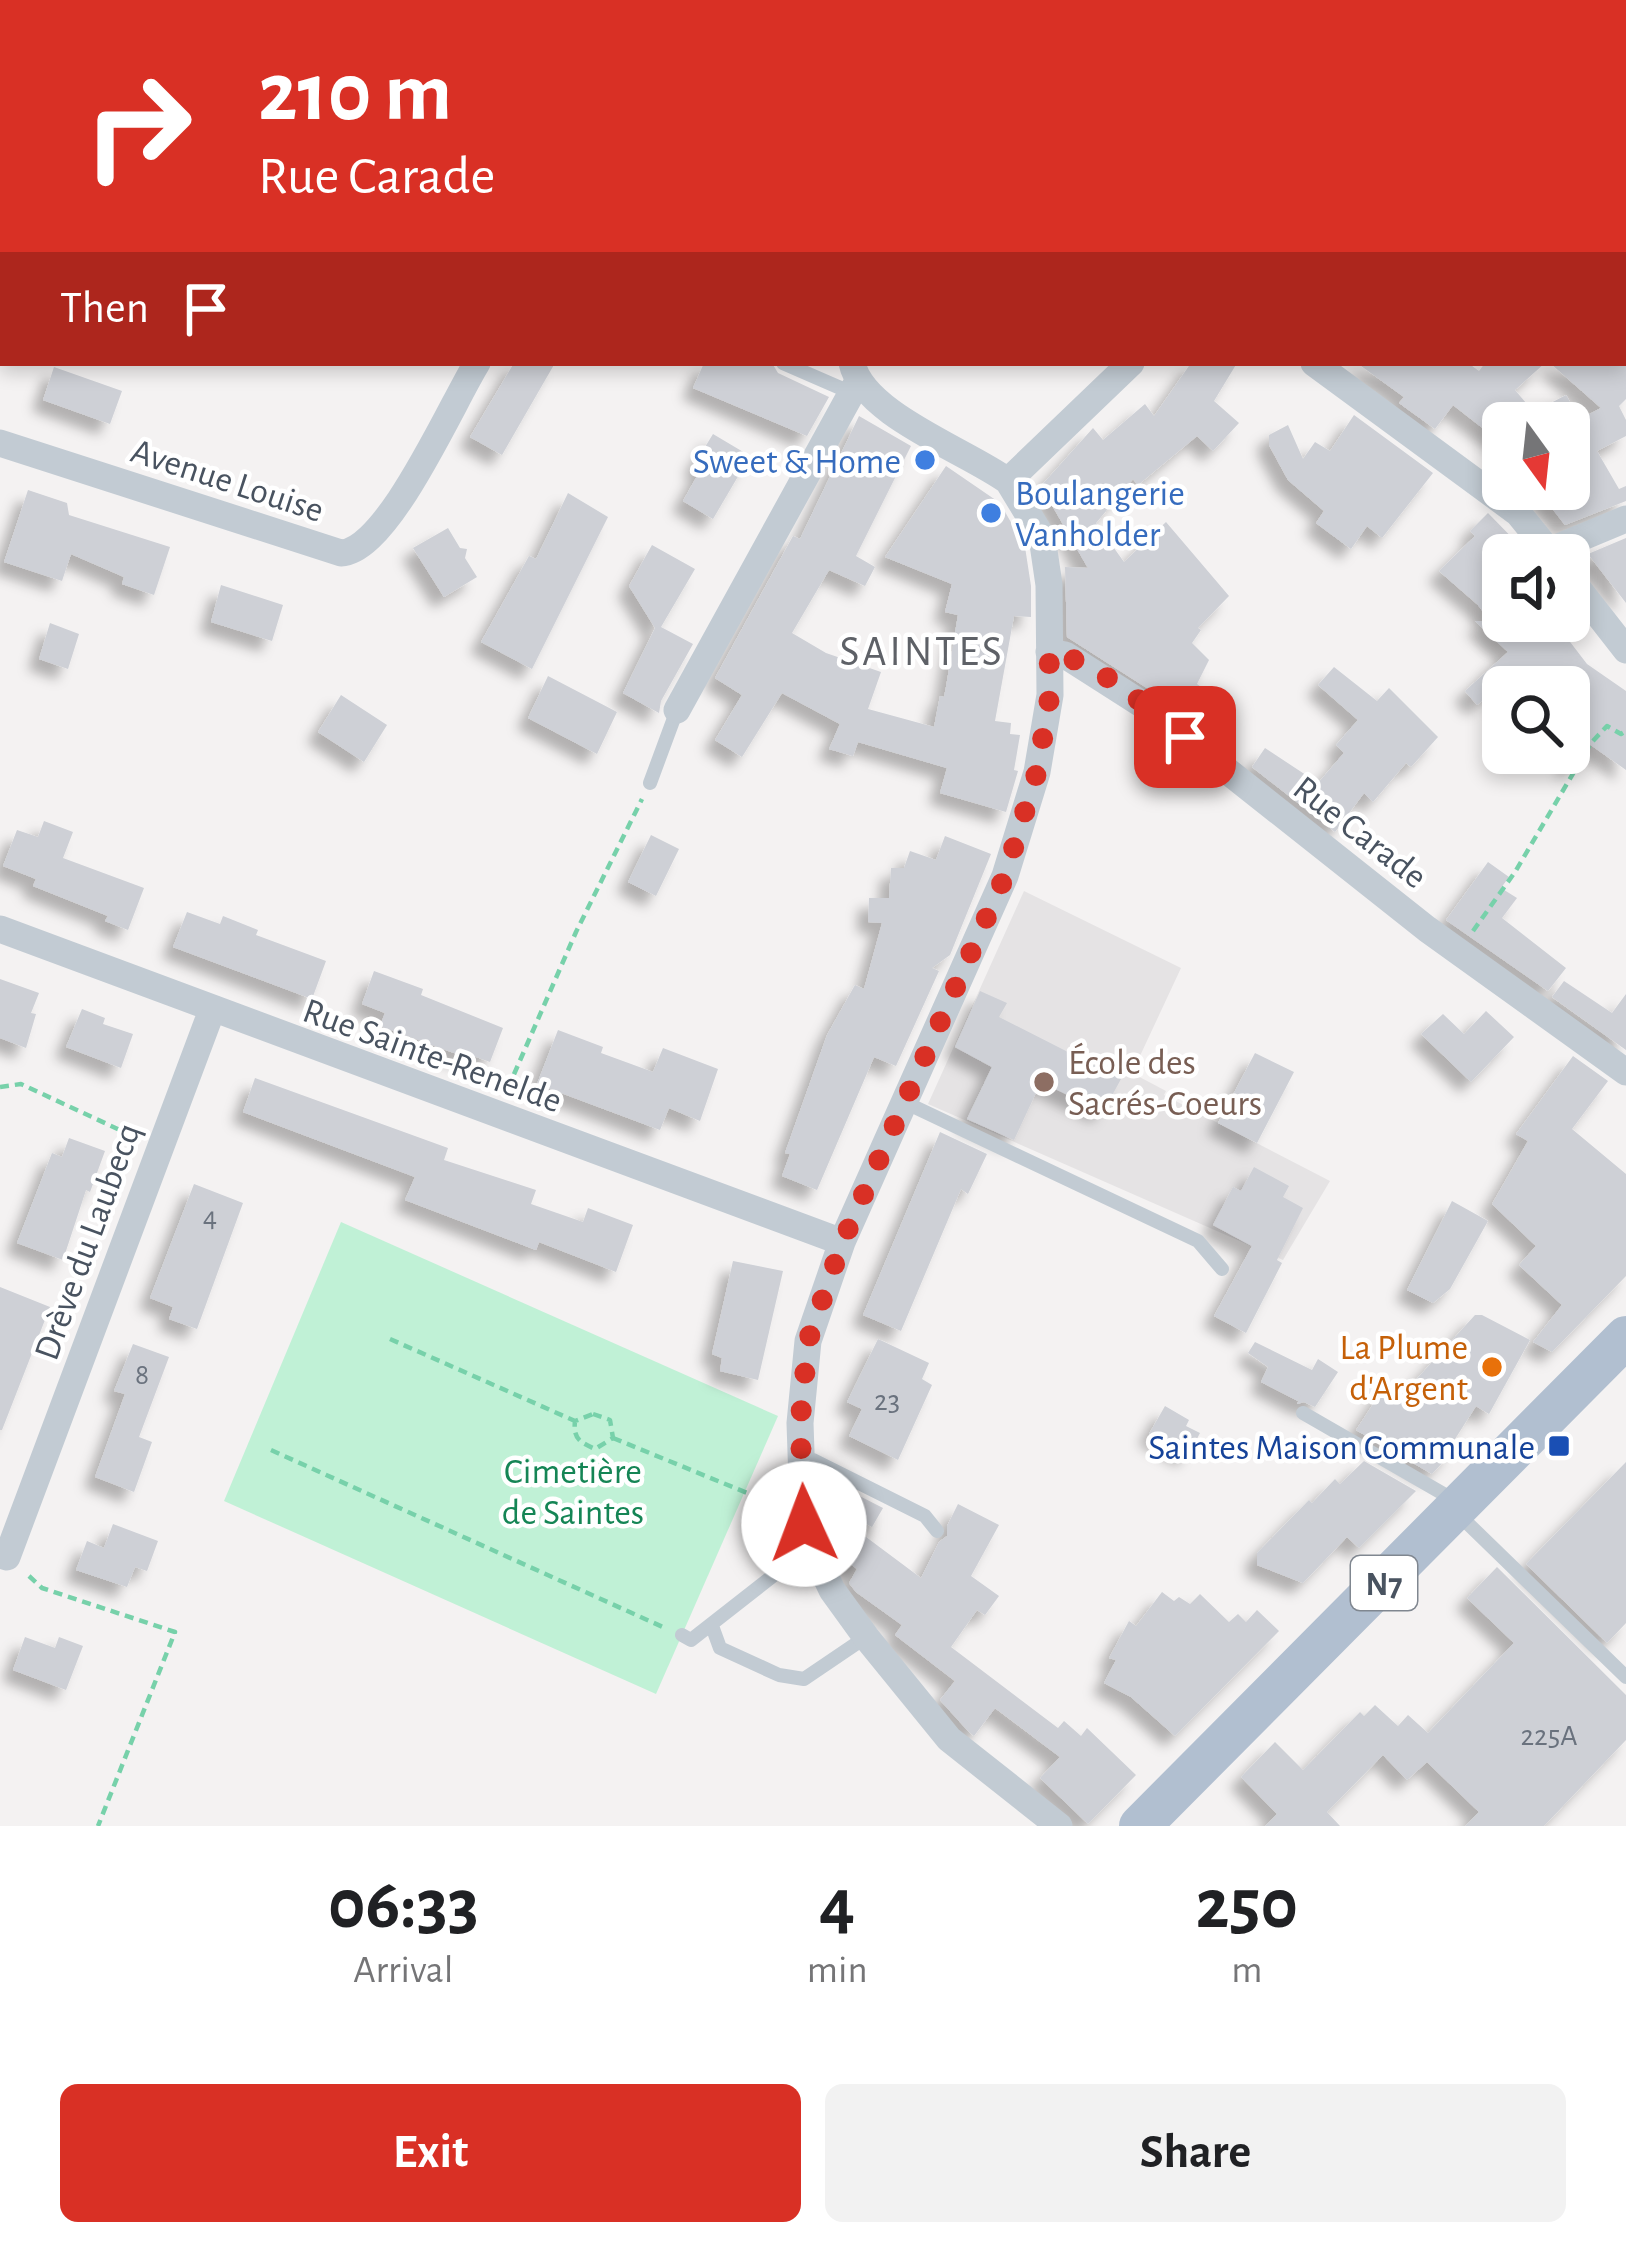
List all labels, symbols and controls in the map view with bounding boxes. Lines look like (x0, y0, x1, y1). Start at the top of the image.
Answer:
icon: right (60, 48, 216, 204)
text: 210 m (258, 52, 452, 136)
text: Rue Carade (258, 150, 495, 204)
icon: arrive (173, 276, 239, 342)
text: Then (60, 286, 149, 331)
north arrow (1482, 402, 1590, 510)
map controls (1482, 402, 1590, 774)
street label: Avenue Louise (127, 433, 328, 529)
place label: Sweet & Home (693, 444, 901, 480)
marker: Sweet & Home (912, 447, 938, 473)
place label: Boulangerie Vanholder (1015, 476, 1185, 553)
marker: Boulangerie Vanholder (978, 500, 1004, 526)
button: sound (1482, 534, 1590, 642)
district label: SAINTES (839, 631, 1005, 673)
button: search (1482, 666, 1590, 774)
pin (1134, 686, 1236, 788)
icon: arrive (1152, 704, 1218, 770)
street label: Rue Carade (1286, 770, 1433, 895)
street label: Rue Sainte-Renelde (298, 992, 566, 1119)
place label: École des Sacrés-Coeurs (1068, 1042, 1262, 1122)
marker: École des Sacrés-Coeurs (1031, 1069, 1057, 1095)
street label: Drève du Laubecq (28, 1119, 147, 1365)
house number: 4 (203, 1202, 217, 1232)
place label: La Plume d'Argent (1339, 1330, 1469, 1407)
marker: La Plume d'Argent (1479, 1354, 1505, 1380)
house number: 8 (135, 1360, 149, 1390)
house number: 23 (874, 1386, 900, 1416)
place label: Saintes Maison Communale (1148, 1430, 1535, 1466)
marker: Saintes Maison Communale (1546, 1433, 1572, 1459)
park label: Cimetière de Saintes (502, 1454, 644, 1531)
position arrow (741, 1461, 867, 1587)
road number: N7 (1351, 1556, 1417, 1610)
house number: 225A (1520, 1721, 1578, 1751)
text: 06:33 (328, 1869, 479, 1941)
text: 4 (819, 1869, 855, 1941)
text: 250 (1195, 1869, 1298, 1941)
text: Arrival (353, 1951, 454, 1990)
text: min (807, 1951, 868, 1990)
text: m (1231, 1951, 1262, 1990)
button: Exit (60, 2084, 801, 2222)
button: Share (825, 2084, 1566, 2222)

